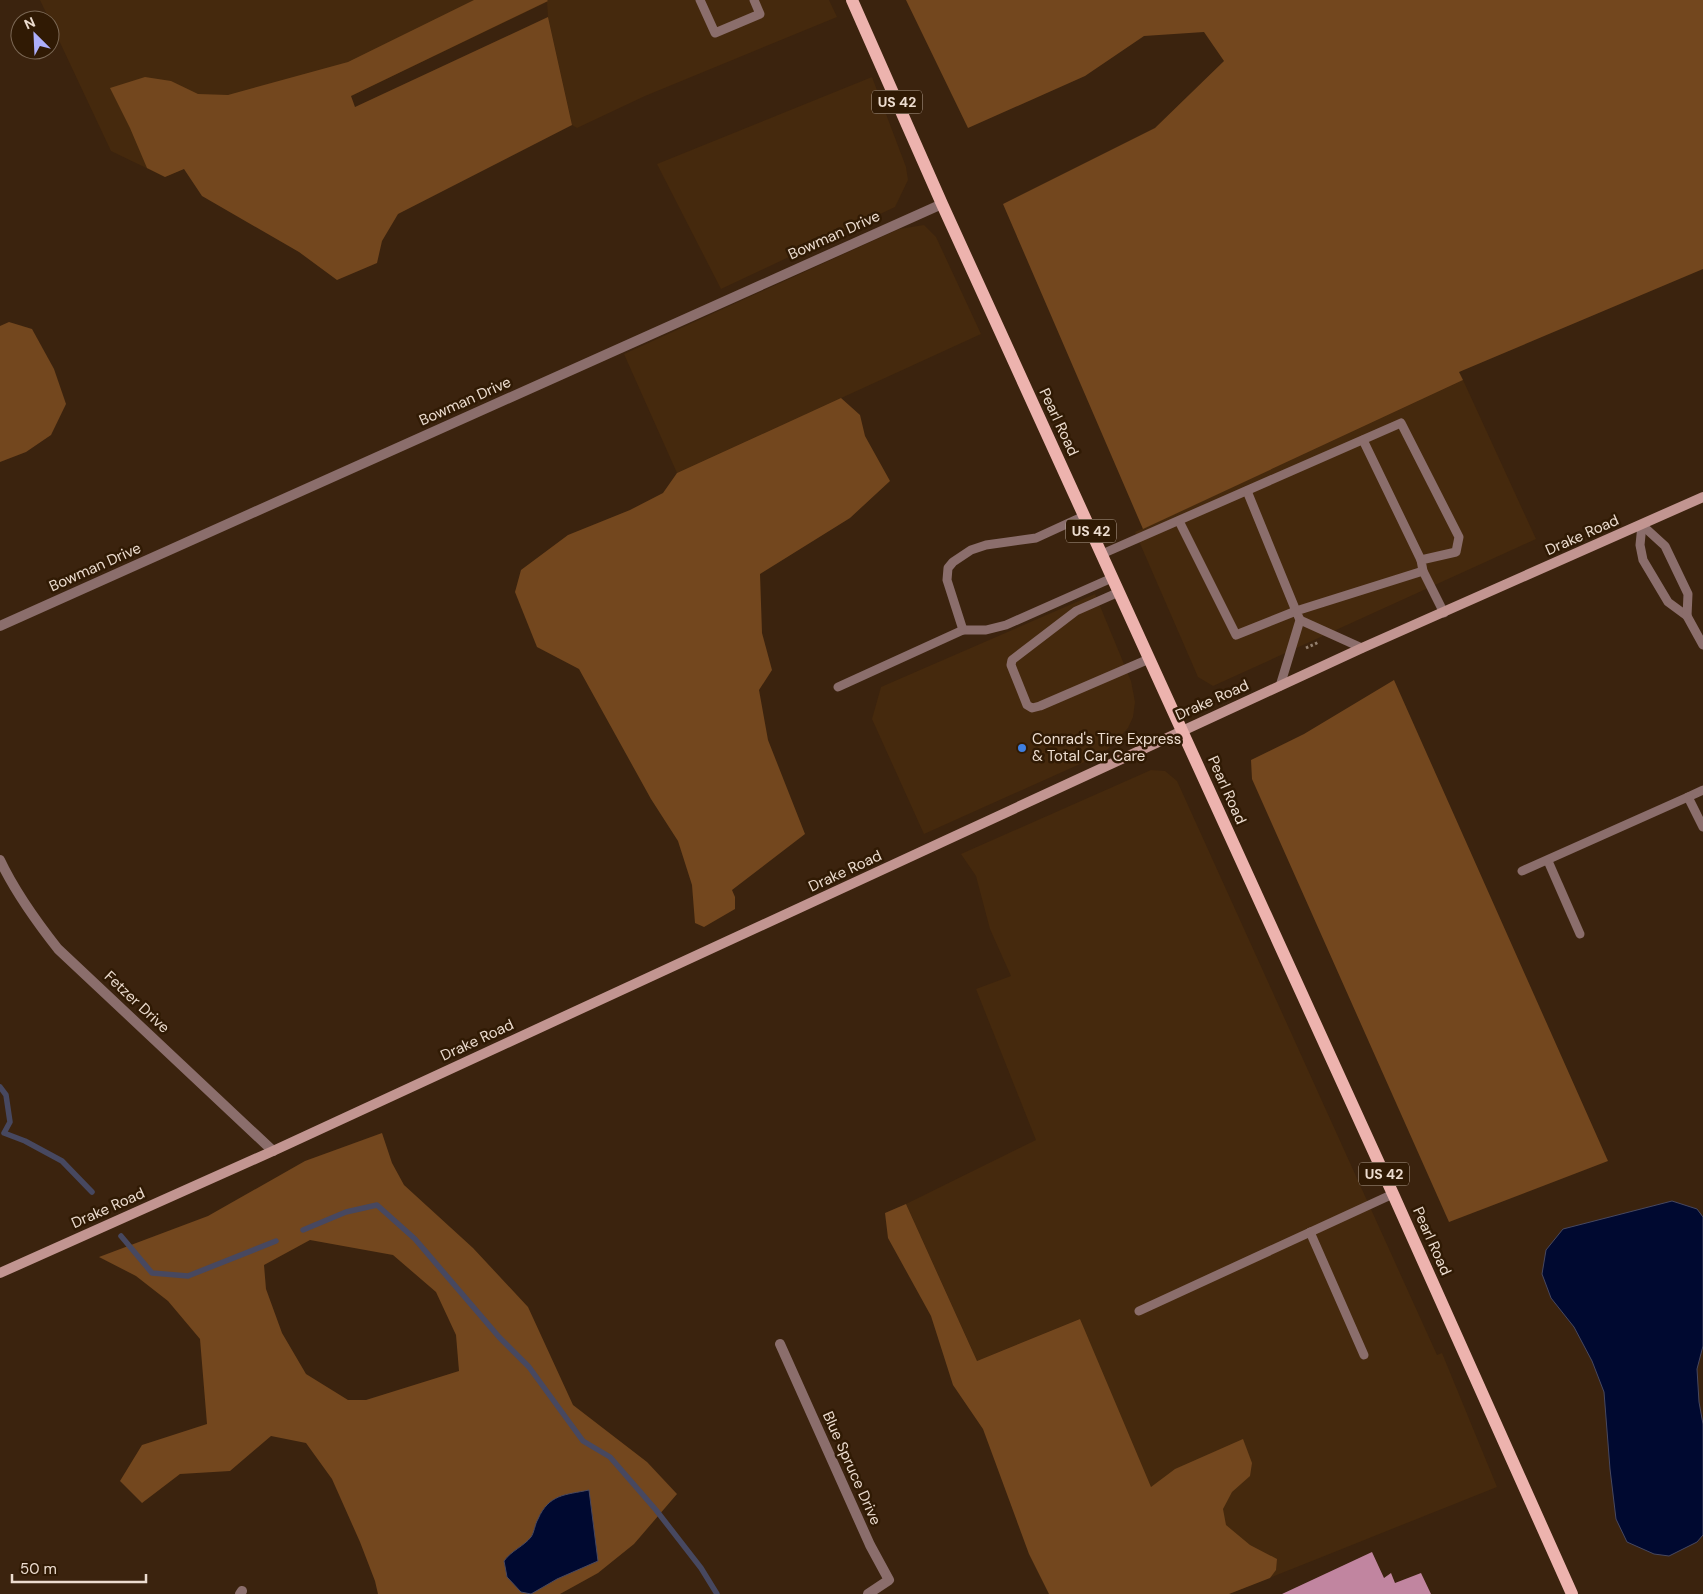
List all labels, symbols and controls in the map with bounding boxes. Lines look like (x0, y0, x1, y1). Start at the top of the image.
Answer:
north arrow (10, 10, 60, 60)
text: N (21, 13, 38, 33)
road number: US 42 (872, 90, 922, 114)
street label: Bowman Drive (785, 206, 883, 264)
street label: Bowman Drive (416, 372, 514, 430)
street label: Pearl Road (1035, 385, 1083, 459)
street label: Drake Road (1542, 510, 1622, 560)
road number: US 42 (1066, 520, 1116, 542)
street label: Bowman Drive (46, 538, 144, 596)
street label: Drake Road (1172, 675, 1252, 725)
place label: Conrad's Tire Express & Total Car Care (1032, 729, 1181, 766)
marker: Conrad's Tire Express & Total Car Care (1016, 742, 1028, 754)
street label: Pearl Road (1203, 753, 1251, 827)
street label: Drake Road (805, 845, 885, 897)
street label: Fetzer Drive (100, 967, 174, 1037)
street label: Drake Road (437, 1014, 517, 1066)
road number: US 42 (1359, 1162, 1409, 1186)
street label: Drake Road (68, 1183, 148, 1233)
street label: Pearl Road (1408, 1204, 1456, 1278)
street label: Blue Spruce Drive (818, 1408, 886, 1528)
scale bar (12, 1552, 146, 1584)
text: 50 m (20, 1559, 57, 1579)

